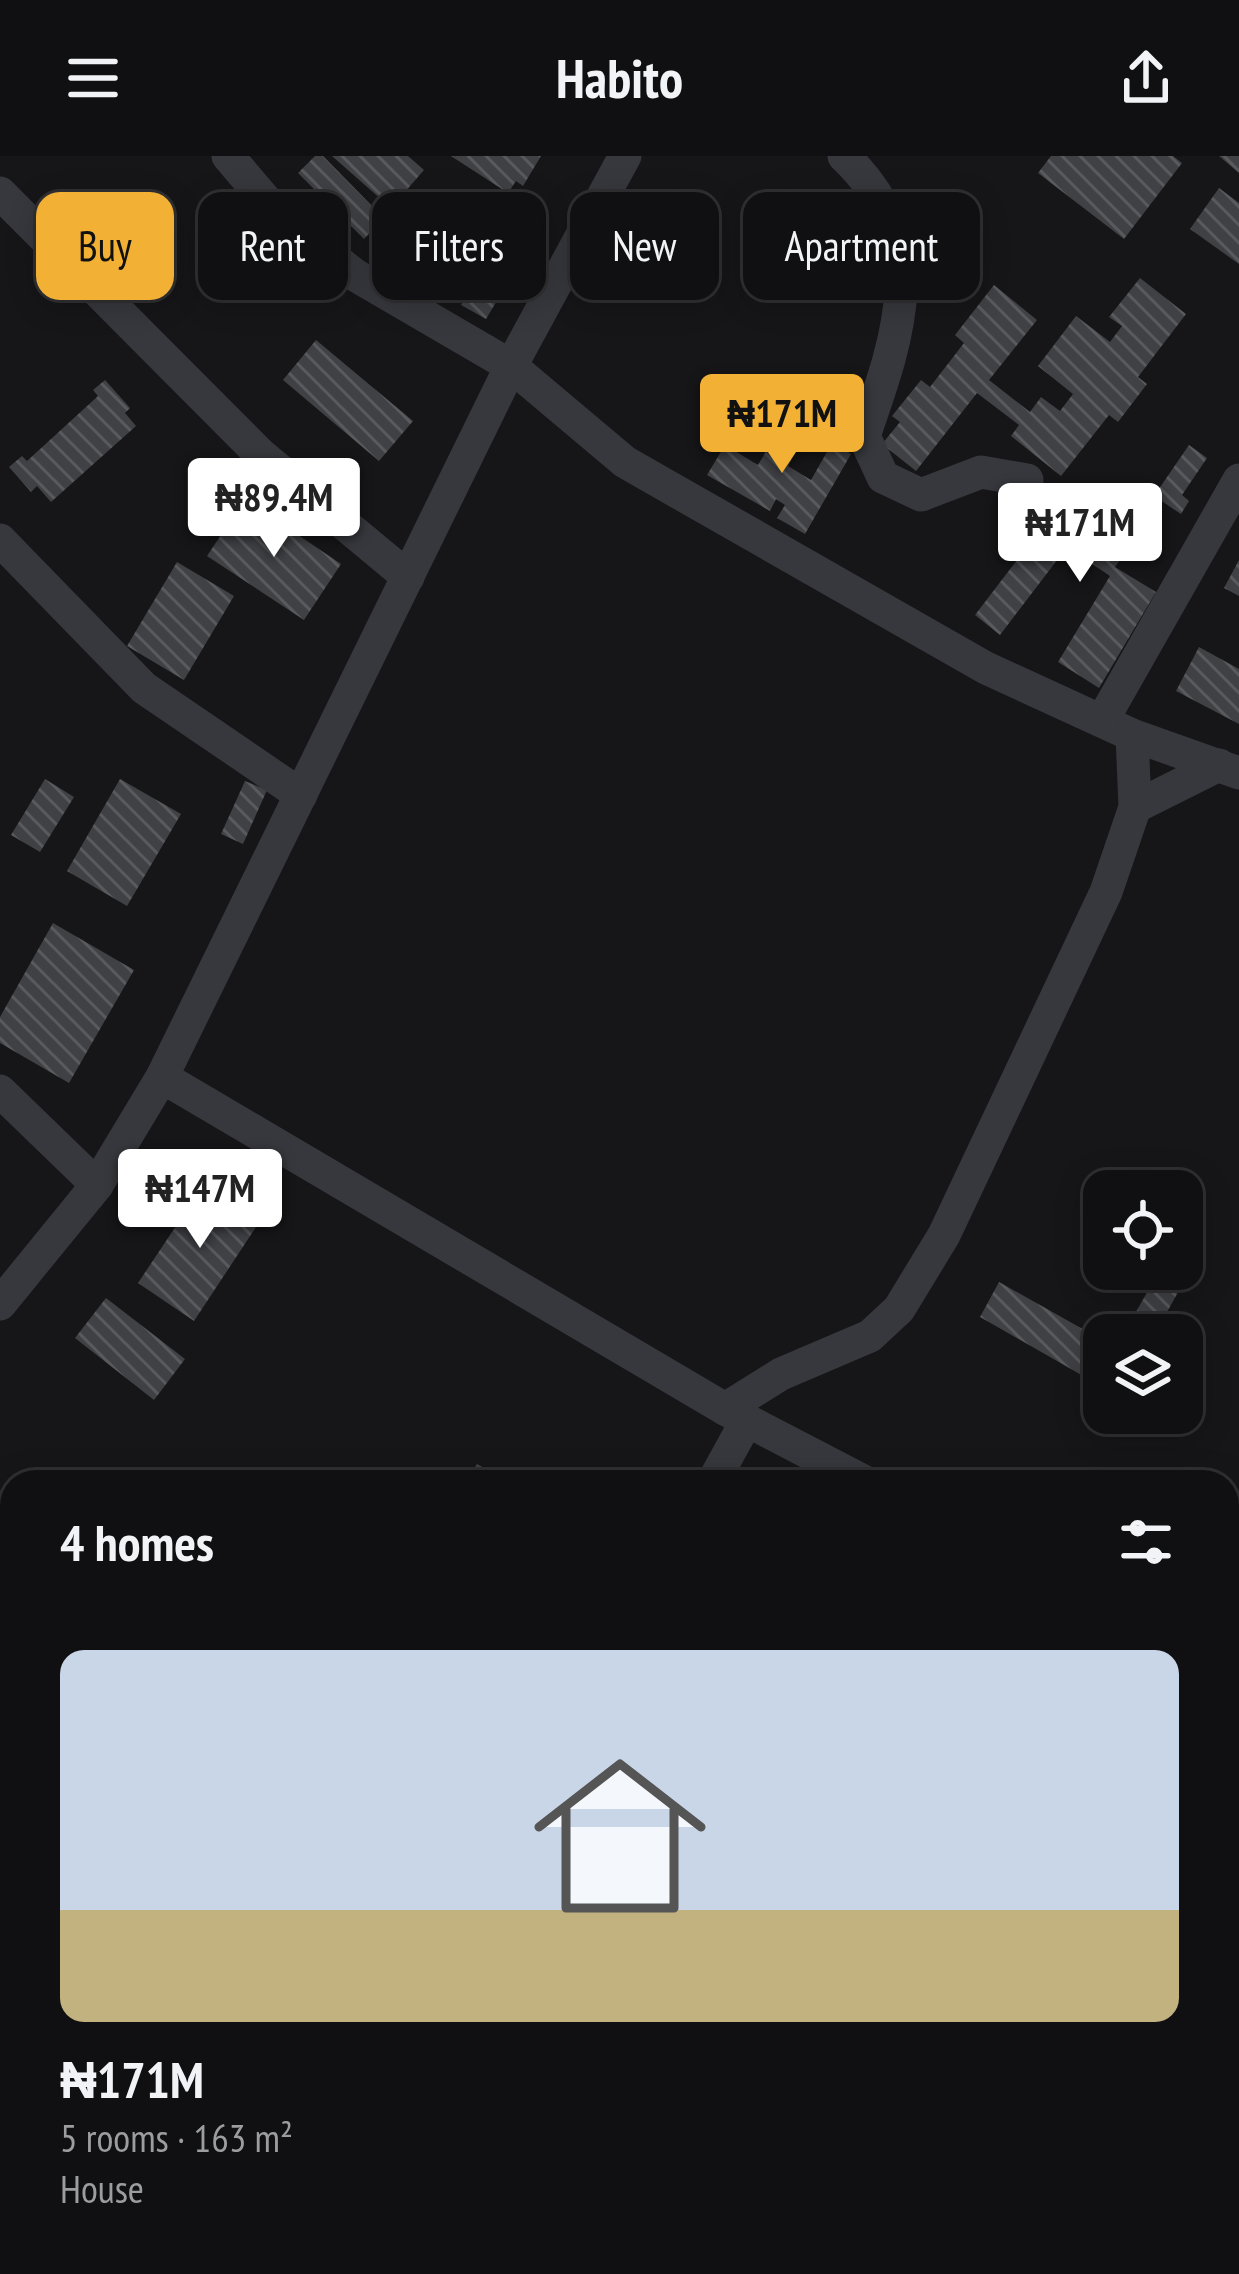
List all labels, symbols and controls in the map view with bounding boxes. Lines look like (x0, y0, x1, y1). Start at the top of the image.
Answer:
text: Habito (556, 43, 683, 113)
icon: menu (60, 45, 126, 111)
icon: share (1113, 45, 1179, 111)
chip: Buy (36, 192, 174, 300)
chip: Rent (198, 192, 348, 300)
chip: Filters (372, 192, 546, 300)
chip: New (570, 192, 719, 300)
chip: Apartment (743, 192, 980, 300)
pin: ₦171M (698, 374, 866, 476)
text: ₦171M (727, 387, 837, 438)
pin: ₦89.4M (176, 458, 372, 560)
text: ₦89.4M (215, 471, 333, 522)
pin: ₦171M (996, 483, 1164, 585)
text: ₦171M (1025, 496, 1135, 547)
pin: ₦147M (116, 1149, 284, 1251)
text: ₦147M (145, 1162, 255, 1213)
map controls (1083, 1170, 1203, 1434)
button: locate (1083, 1170, 1203, 1290)
button: layers (1083, 1314, 1203, 1434)
text: 4 homes (60, 1509, 214, 1575)
icon: filters (1113, 1509, 1179, 1575)
icon: home (512, 1728, 728, 1944)
text: ₦171M (60, 2046, 204, 2112)
text: 5 rooms · 163 m² (60, 2112, 293, 2163)
text: House (60, 2163, 144, 2214)

